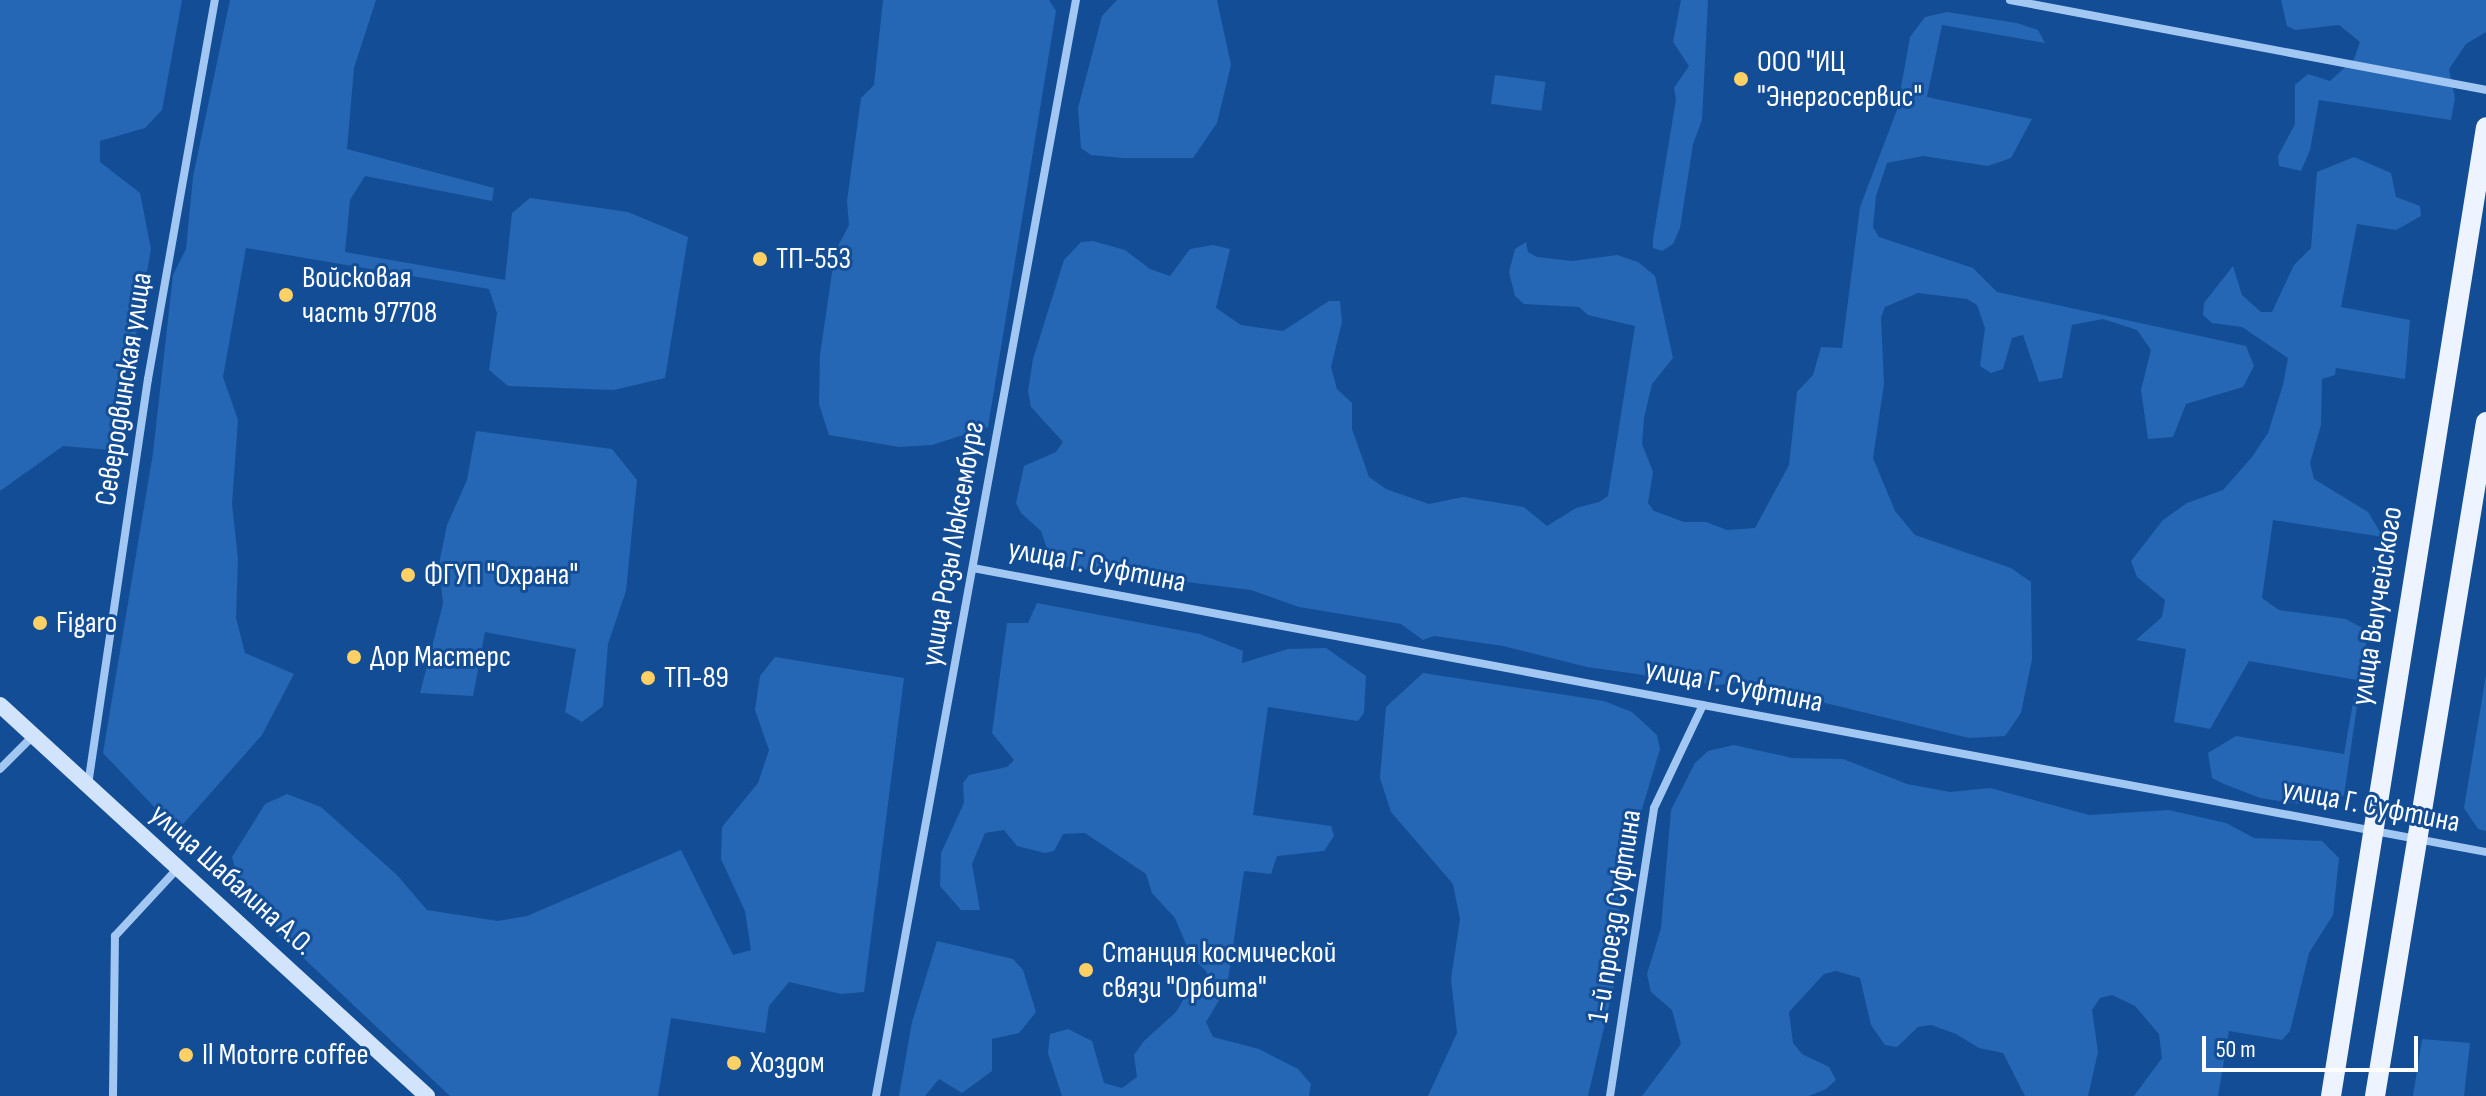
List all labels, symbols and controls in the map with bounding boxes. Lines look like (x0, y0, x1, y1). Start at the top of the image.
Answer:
place label: ООО "ИЦ "Энергосервис" (1757, 44, 1922, 114)
marker: ООО "ИЦ "Энергосервис" (1732, 70, 1750, 88)
place label: ТП-553 (776, 241, 851, 277)
marker: ТП-553 (751, 250, 769, 268)
place label: Войсковая часть 97708 (302, 260, 437, 330)
street label: Северодвинская улица (88, 270, 160, 508)
marker: Войсковая часть 97708 (277, 286, 295, 304)
street label: улица Розы Люксембург (914, 419, 992, 669)
street label: улица Выучейского (2344, 504, 2410, 708)
street label: улица Г. Суфтина (1005, 531, 1189, 601)
place label: ФГУП "Охрана" (424, 557, 578, 593)
marker: ФГУП "Охрана" (399, 566, 417, 584)
place label: Figaro (56, 605, 117, 641)
marker: Figaro (31, 614, 49, 632)
place label: Дор Мастерс (370, 639, 511, 675)
marker: Дор Мастерс (345, 648, 363, 666)
street label: улица Г. Суфтина (1642, 651, 1826, 721)
place label: ТП-89 (664, 660, 729, 696)
marker: ТП-89 (639, 669, 657, 687)
street label: улица Г. Суфтина (2279, 771, 2463, 841)
street label: улица Шабалина А.О. (142, 797, 322, 963)
street label: 1-й проезд Суфтина (1580, 807, 1650, 1025)
place label: Станция космической связи "Орбита" (1102, 935, 1336, 1006)
marker: Станция космической связи "Орбита" (1077, 961, 1095, 979)
scale bar (2206, 1020, 2422, 1070)
text: 50 m (2216, 1035, 2256, 1064)
place label: Il Motorre coffee (202, 1037, 369, 1073)
place label: Хоздом (750, 1045, 825, 1081)
marker: Il Motorre coffee (177, 1046, 195, 1064)
marker: Хоздом (725, 1054, 743, 1072)

